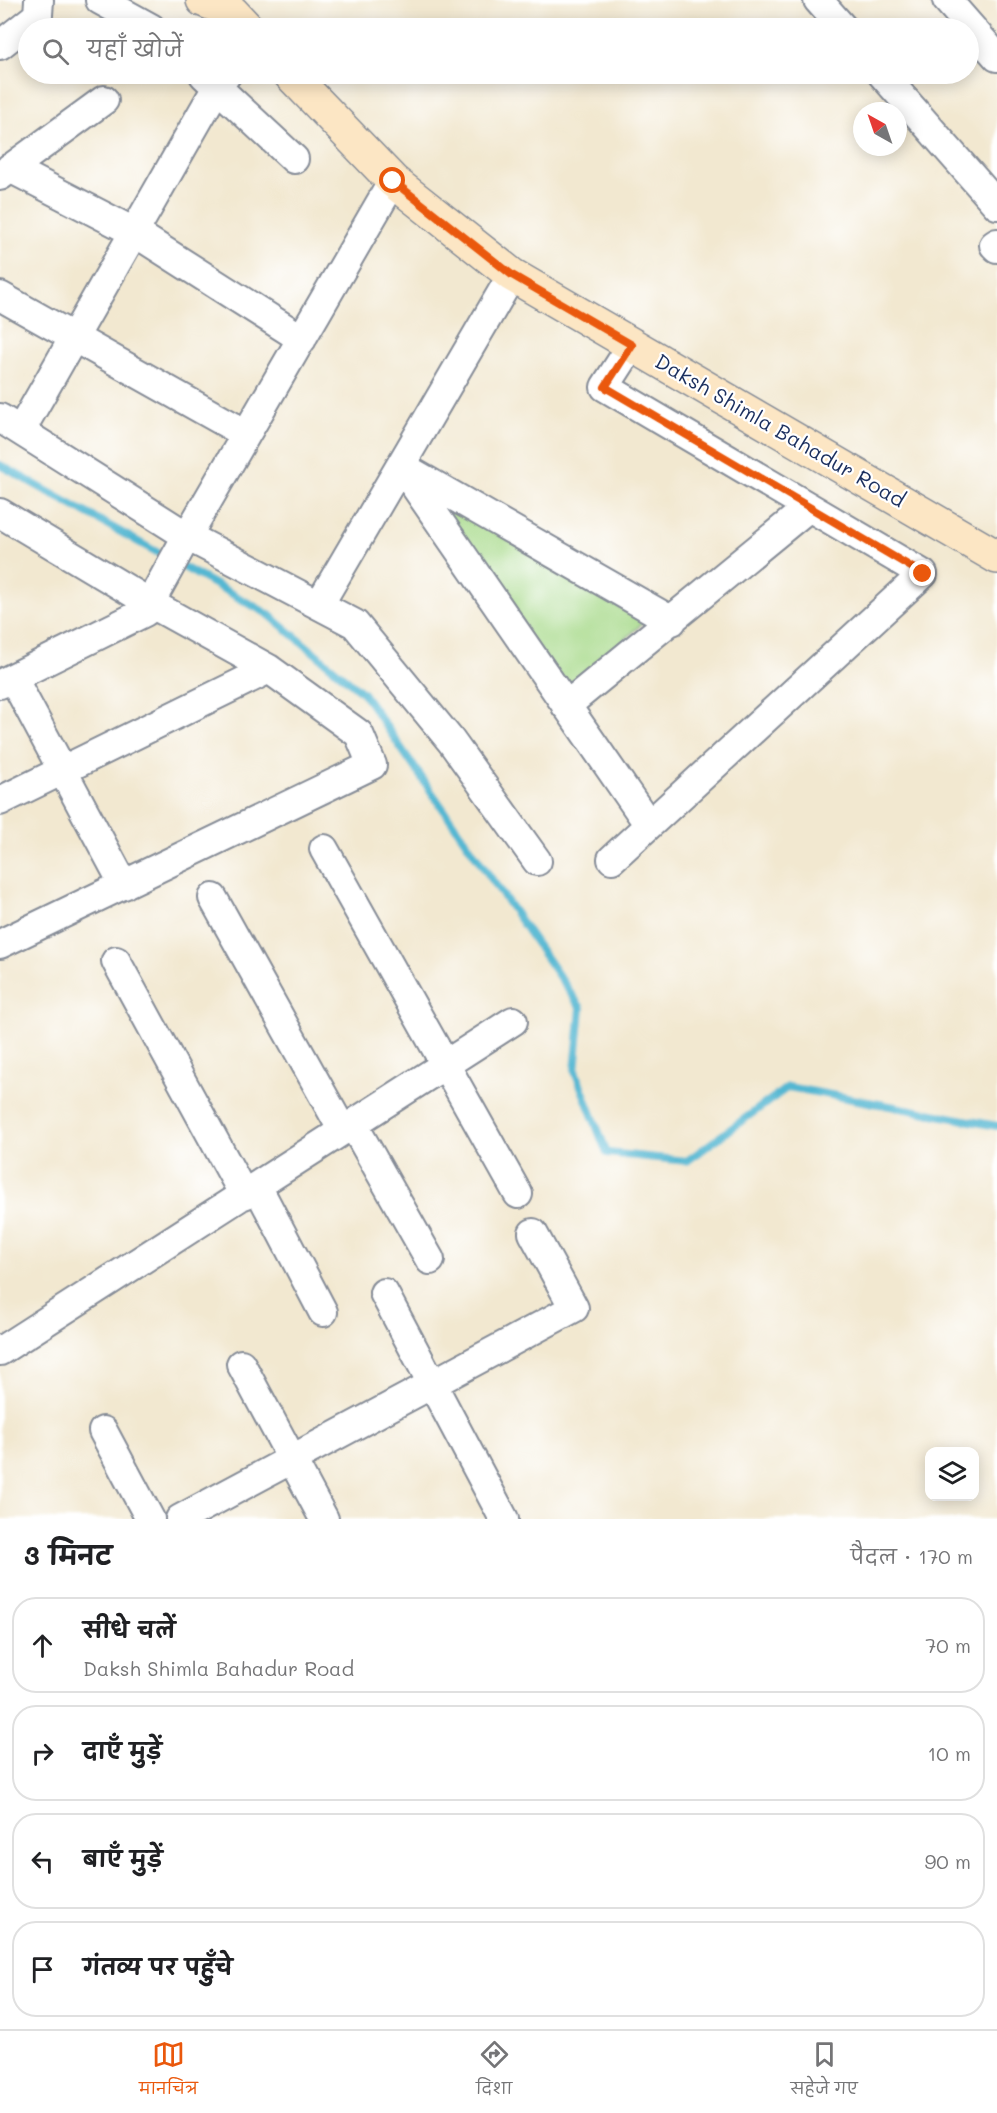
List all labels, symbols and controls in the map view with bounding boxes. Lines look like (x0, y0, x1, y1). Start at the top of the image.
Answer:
search box (18, 18, 979, 84)
text: यहाँ खोजें (87, 34, 183, 63)
icon: search (39, 35, 72, 68)
north arrow (853, 102, 907, 156)
route start (379, 167, 405, 193)
street label: Daksh Shimla Bahadur Road (651, 347, 911, 513)
route end (909, 560, 935, 586)
map controls (925, 1447, 979, 1501)
button: layers (925, 1447, 979, 1501)
text: 3 मिनट (24, 1538, 112, 1572)
text: पैदल · 170 m (850, 1543, 973, 1569)
text: सीधे चलें (83, 1615, 175, 1644)
icon: ahead (26, 1629, 59, 1662)
text: 70 m (925, 1632, 971, 1658)
text: Daksh Shimla Bahadur Road (83, 1655, 354, 1681)
text: दाएँ मुड़ें (83, 1736, 162, 1765)
icon: right (26, 1737, 59, 1770)
text: 10 m (927, 1740, 971, 1766)
text: बाएँ मुड़ें (83, 1844, 163, 1873)
icon: left (26, 1845, 59, 1878)
text: 90 m (925, 1848, 971, 1874)
text: गंतव्य पर पहुँचे (83, 1952, 233, 1981)
icon: arrive (26, 1953, 59, 1986)
tab: मानचित्र (139, 2038, 198, 2106)
tab: दिशा (476, 2038, 512, 2106)
tab: सहेजे गए (790, 2038, 858, 2106)

